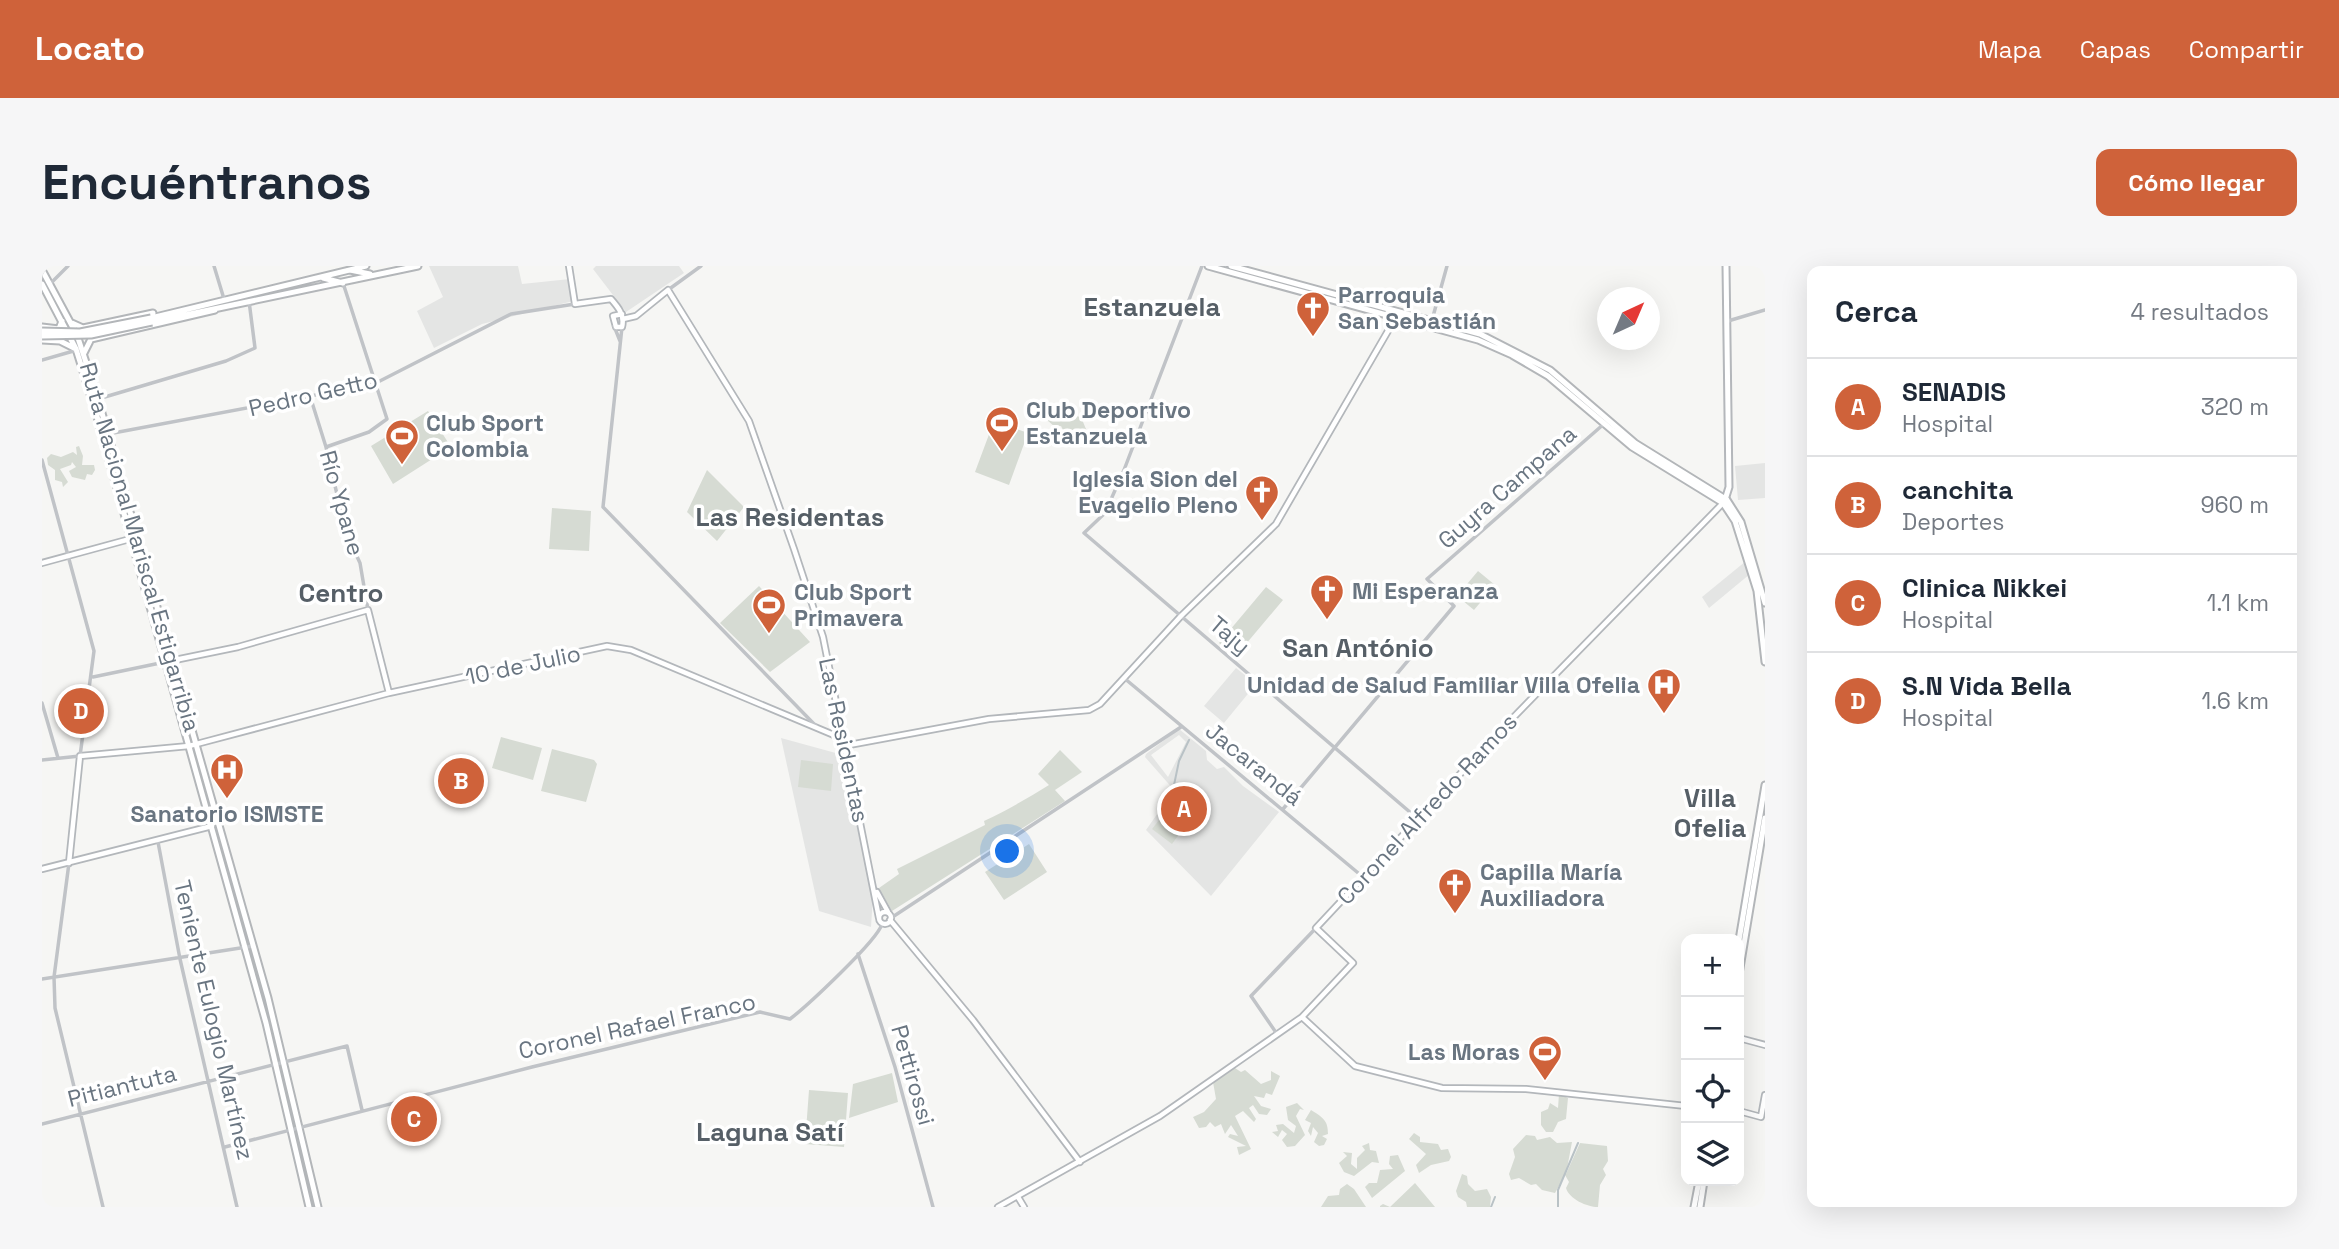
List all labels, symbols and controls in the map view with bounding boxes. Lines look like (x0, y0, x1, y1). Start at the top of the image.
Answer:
text: Locato (35, 28, 145, 70)
text: Mapa (1978, 34, 2042, 65)
text: Capas (2080, 34, 2151, 65)
text: Compartir (2189, 34, 2304, 65)
button: Cómo llegar (2096, 149, 2297, 216)
text: Encuéntranos (42, 151, 371, 213)
place label: Parroquia San Sebastián (1338, 280, 1496, 336)
north arrow (1597, 287, 1660, 350)
church icon: Parroquia San Sebastián (1294, 289, 1332, 338)
district label: Estanzuela (1083, 290, 1221, 324)
text: Cerca (1835, 292, 1918, 331)
text: 4 resultados (2130, 297, 2269, 327)
street label: Ruta Nacional Mariscal Estigarribia (73, 359, 207, 735)
street label: Pedro Getto (246, 365, 380, 423)
text: SENADIS (1902, 375, 2006, 409)
text: A (1851, 392, 1865, 422)
text: 320 m (2201, 392, 2269, 422)
place label: Club Deportivo Estanzuela (1026, 395, 1191, 451)
sports icon: Club Deportivo Estanzuela (983, 404, 1021, 453)
place label: Club Sport Colombia (426, 408, 544, 464)
text: Hospital (1902, 409, 1993, 439)
sports icon: Club Sport Colombia (383, 417, 421, 466)
street label: Guyra Campana (1432, 419, 1582, 555)
street label: Río Ypane (313, 447, 371, 559)
place label: Iglesia Sion del Evagelio Pleno (1072, 464, 1238, 520)
church icon: Iglesia Sion del Evagelio Pleno (1243, 473, 1281, 522)
text: canchita (1902, 473, 2013, 507)
text: B (1850, 490, 1866, 520)
text: 960 m (2200, 490, 2269, 520)
district label: Las Residentas (696, 500, 884, 534)
text: Deportes (1902, 507, 2004, 537)
text: Clinica Nikkei (1902, 571, 2067, 605)
church icon: Mi Esperanza (1308, 572, 1346, 621)
district label: Centro (299, 576, 384, 610)
place label: Mi Esperanza (1352, 576, 1499, 606)
place label: Club Sport Primavera (794, 577, 912, 633)
sports icon: Club Sport Primavera (750, 586, 788, 635)
text: C (1851, 588, 1865, 618)
text: 1.1 km (2207, 588, 2269, 618)
text: Hospital (1902, 605, 1993, 635)
street label: Tajy (1203, 609, 1257, 661)
district label: San António (1282, 631, 1434, 665)
street label: 10 de Julio (463, 638, 583, 692)
street label: Las Residentas (812, 655, 876, 825)
hospital icon: Unidad de Salud Familiar Villa Ofelia (1645, 666, 1683, 715)
text: S.N Vida Bella (1902, 669, 2072, 703)
place label: Unidad de Salud Familiar Villa Ofelia (1247, 670, 1640, 700)
pin: D (58, 685, 104, 737)
text: D (1850, 686, 1866, 716)
text: 1.6 km (2202, 686, 2269, 716)
text: Hospital (1902, 703, 1993, 733)
street label: Coronel Alfredo Ramos (1330, 707, 1524, 911)
street label: Jacarandá (1199, 716, 1309, 812)
hospital icon: Sanatorio ISMSTE (208, 751, 246, 800)
pin: B (438, 755, 484, 807)
district label: Villa Ofelia (1674, 781, 1746, 845)
pin: A (1161, 783, 1207, 835)
place label: Sanatorio ISMSTE (130, 799, 324, 829)
your location (990, 834, 1024, 868)
place label: Capilla María Auxiliadora (1480, 857, 1622, 913)
church icon: Capilla María Auxiliadora (1436, 866, 1474, 915)
street label: Teniente Eulogio Martínez (167, 877, 261, 1163)
map controls (1681, 934, 1744, 1186)
button: + (1681, 934, 1744, 997)
street label: Coronel Rafael Franco (516, 986, 758, 1066)
button: − (1681, 997, 1744, 1060)
street label: Pettirossi (884, 1021, 942, 1129)
sports icon: Las Moras (1526, 1033, 1564, 1082)
place label: Las Moras (1408, 1037, 1520, 1067)
street label: Pitiantuta (64, 1058, 180, 1114)
button: locate (1681, 1060, 1744, 1123)
pin: C (391, 1093, 437, 1145)
district label: Laguna Satí (696, 1115, 845, 1149)
button: layers (1681, 1123, 1744, 1186)

